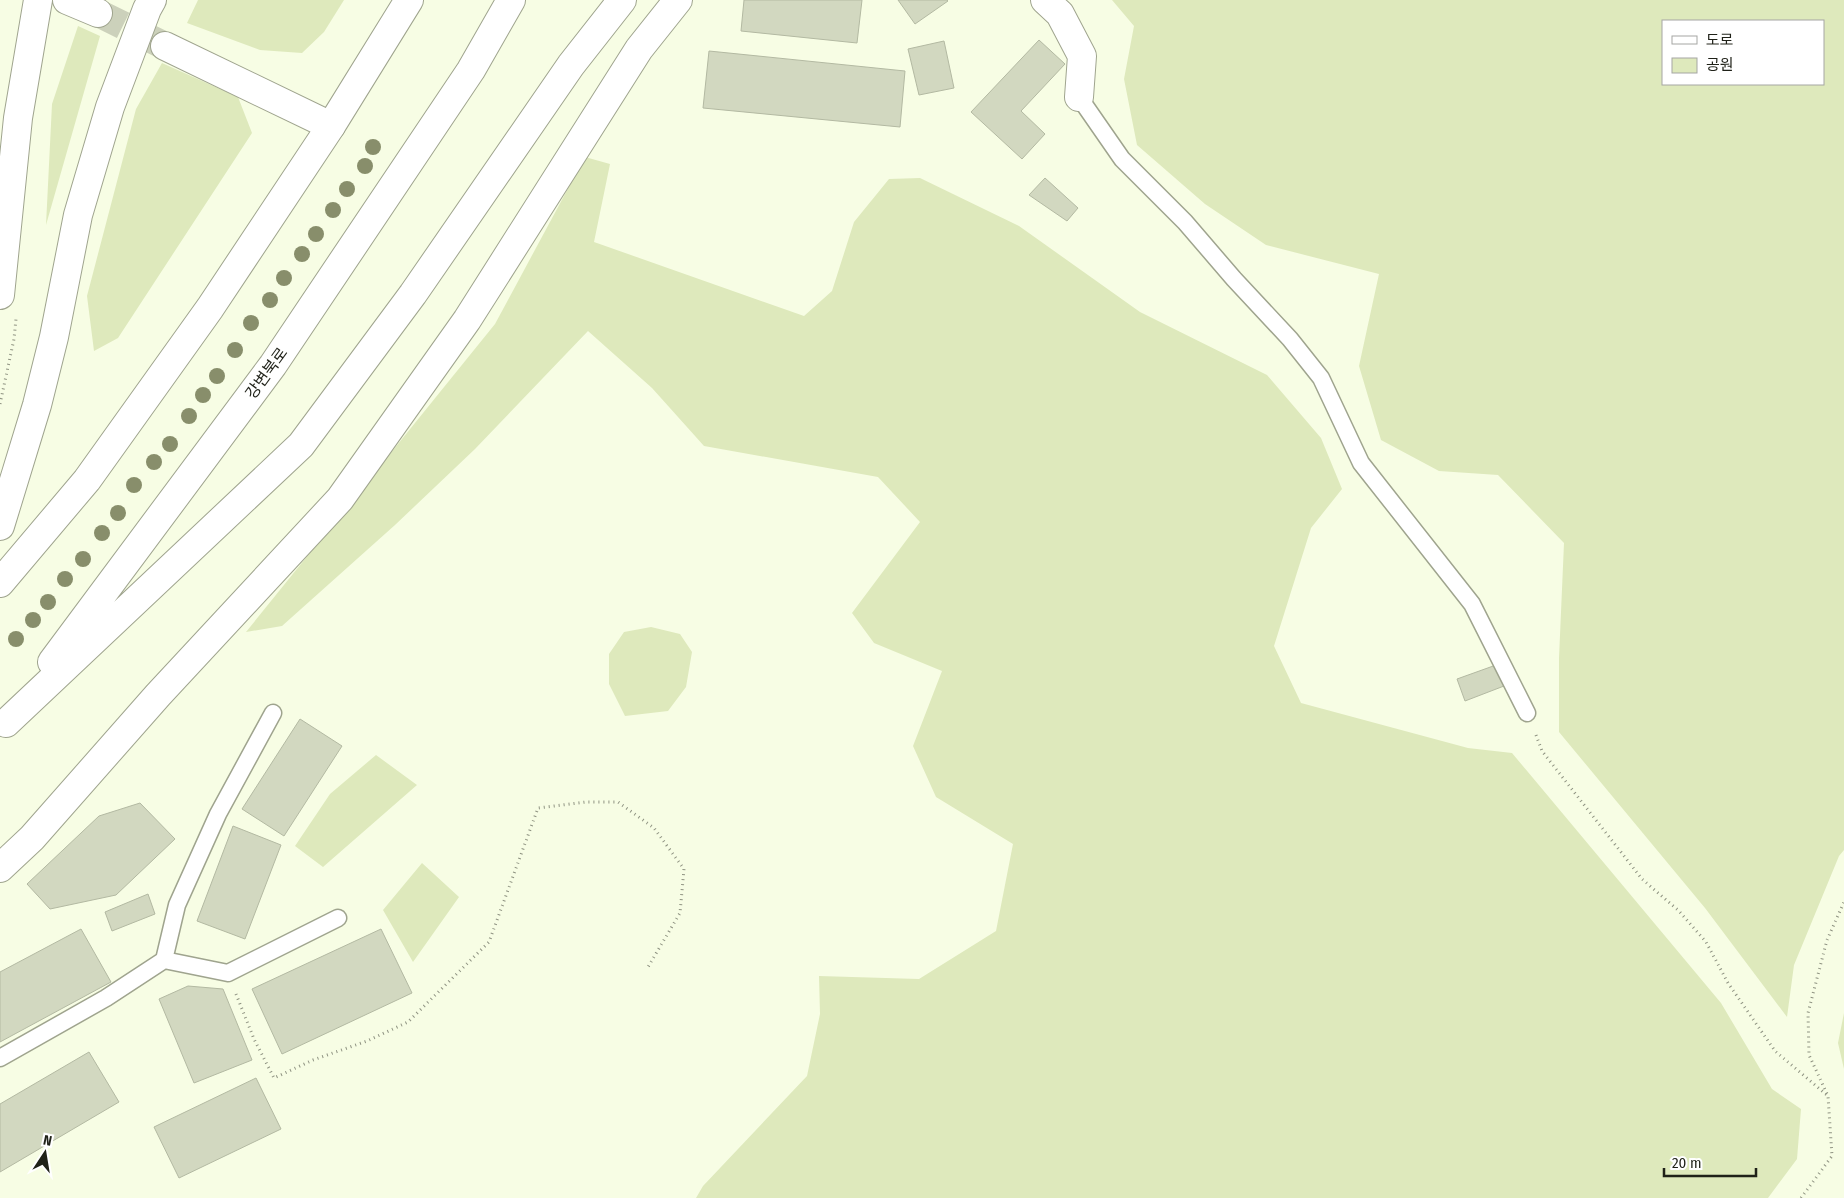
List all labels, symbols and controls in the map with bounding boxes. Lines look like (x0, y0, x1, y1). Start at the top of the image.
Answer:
legend (1662, 20, 1824, 85)
text: 도로 (1706, 31, 1734, 49)
text: 공원 (1706, 56, 1734, 74)
street label: 강변북로 (241, 344, 292, 403)
north arrow (20, 1128, 70, 1178)
text: N (42, 1132, 53, 1150)
scale bar (1664, 1146, 1756, 1178)
text: 20 m (1672, 1154, 1702, 1172)

